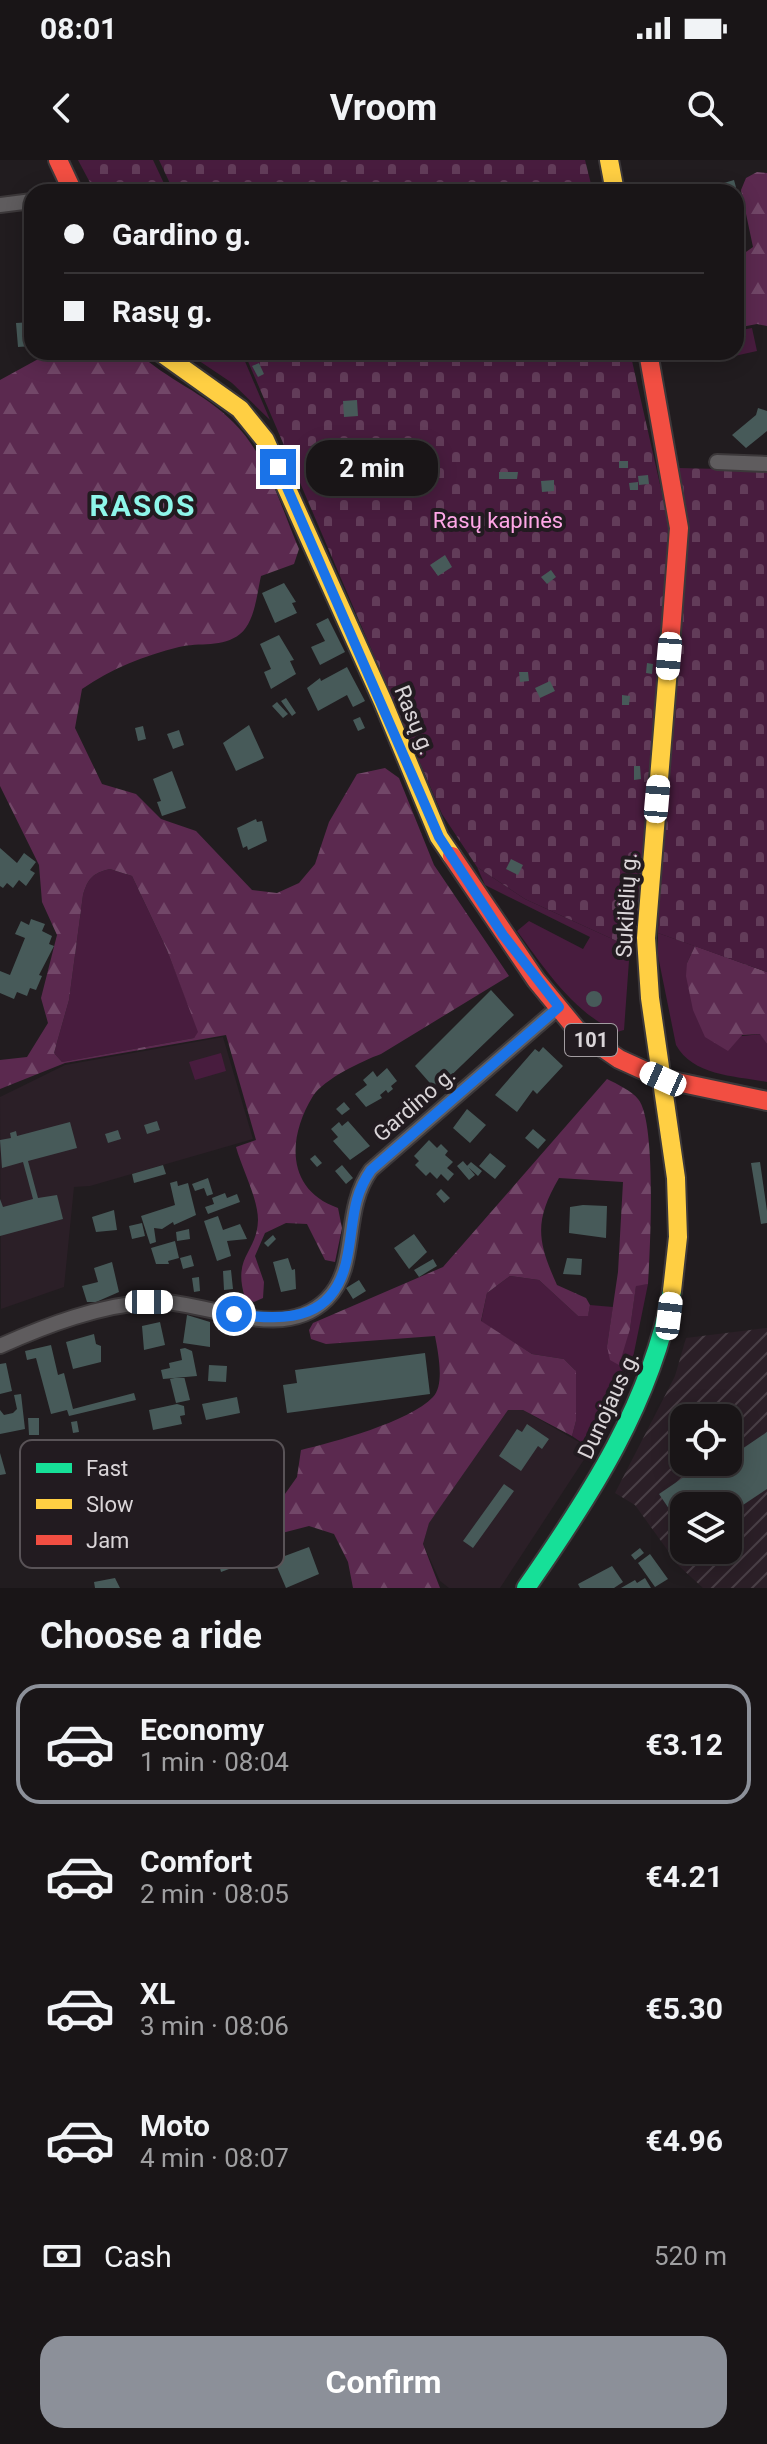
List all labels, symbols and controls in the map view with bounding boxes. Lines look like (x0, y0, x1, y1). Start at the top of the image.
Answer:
text: 08:01 (40, 11, 117, 46)
icon: back (40, 86, 84, 130)
icon: search (683, 86, 727, 130)
text: Vroom (330, 87, 437, 129)
text: Gardino g. (112, 217, 251, 252)
text: Rasų g. (112, 294, 213, 329)
callout: 2 min (306, 439, 438, 495)
route end (260, 449, 296, 485)
text: 2 min (339, 453, 405, 483)
district label: RASOS (89, 488, 197, 523)
park label: Rasų kapinės (433, 508, 563, 533)
car (655, 631, 683, 681)
street label: Rasų g. (389, 682, 440, 759)
car (643, 774, 671, 824)
street label: Sukilėlių g. (611, 852, 642, 958)
road number: 101 (565, 1024, 617, 1056)
car (636, 1058, 690, 1100)
street label: Gardino g. (368, 1062, 460, 1147)
car (125, 1290, 173, 1314)
car (654, 1291, 684, 1341)
route start (216, 1296, 252, 1332)
street label: Dunojaus g. (573, 1348, 644, 1463)
map controls (670, 1404, 742, 1564)
button: locate (670, 1404, 742, 1476)
legend (20, 1440, 284, 1568)
text: Fast (86, 1456, 128, 1481)
text: Slow (86, 1492, 134, 1517)
button: layers (670, 1492, 742, 1564)
text: Jam (86, 1528, 129, 1553)
text: Choose a ride (40, 1615, 262, 1657)
icon: car (44, 1708, 116, 1780)
text: Economy (140, 1712, 264, 1747)
text: €3.12 (645, 1727, 723, 1762)
text: 1 min · 08:04 (140, 1747, 289, 1777)
icon: car (44, 1840, 116, 1912)
text: Comfort (140, 1844, 252, 1879)
text: €4.21 (645, 1859, 723, 1894)
text: 2 min · 08:05 (140, 1879, 289, 1909)
icon: car (44, 1972, 116, 2044)
text: XL (140, 1976, 175, 2011)
text: €5.30 (645, 1991, 723, 2026)
text: 3 min · 08:06 (140, 2011, 289, 2041)
icon: car (44, 2104, 116, 2176)
text: Moto (140, 2108, 210, 2143)
text: €4.96 (645, 2123, 723, 2158)
text: 4 min · 08:07 (140, 2143, 289, 2173)
icon: cash (40, 2234, 84, 2278)
text: Cash (104, 2239, 172, 2274)
text: 520 m (654, 2241, 727, 2271)
button: Confirm (40, 2336, 727, 2428)

